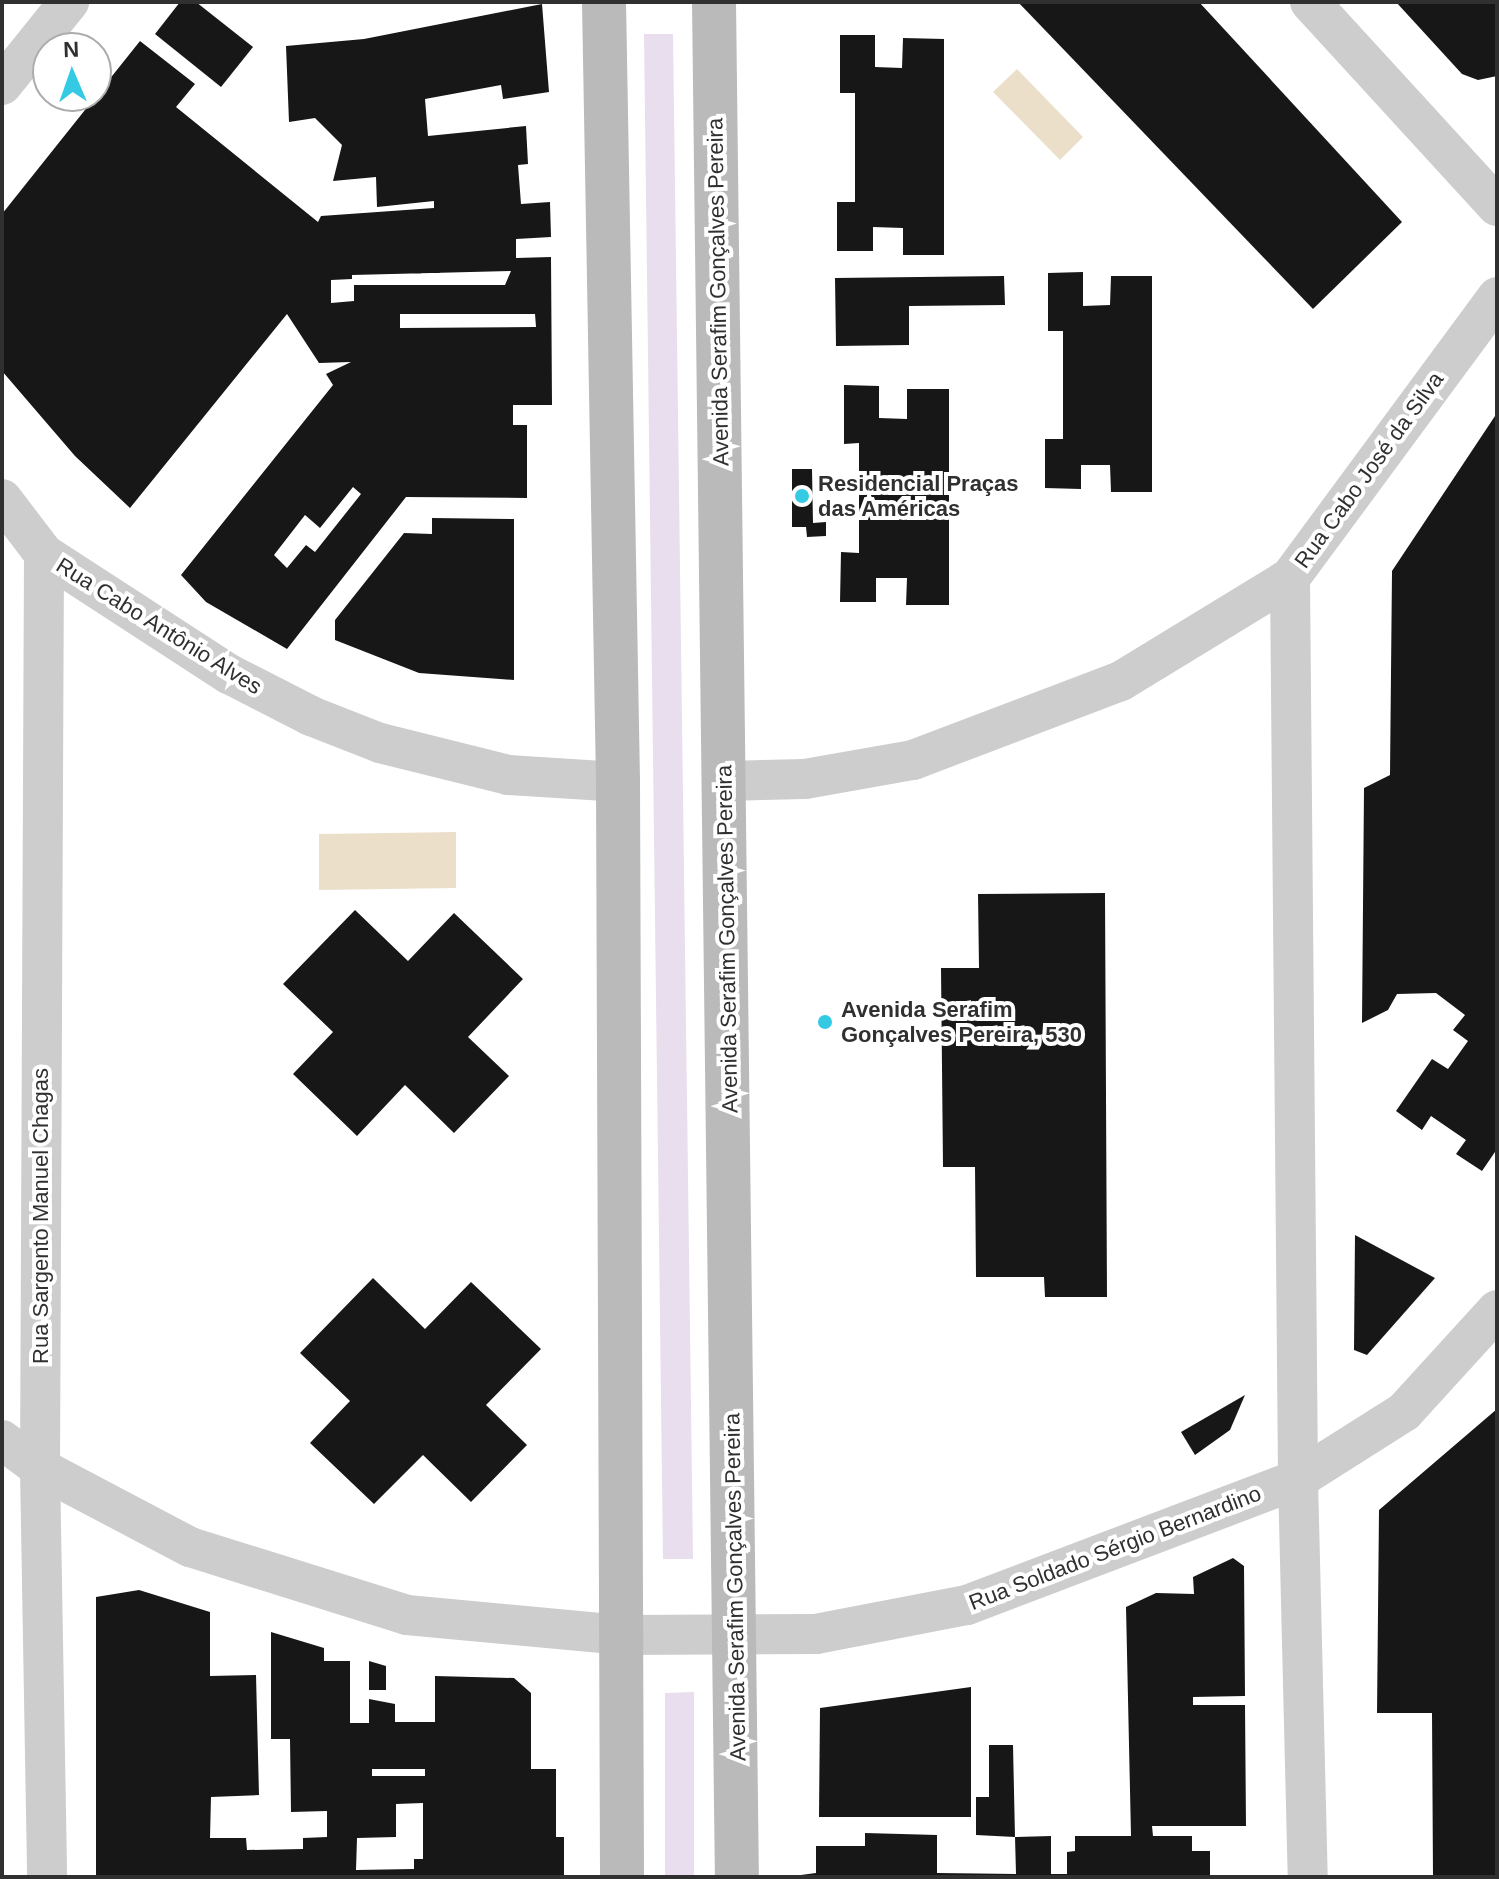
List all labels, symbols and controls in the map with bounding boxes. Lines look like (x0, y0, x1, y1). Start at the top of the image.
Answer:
north arrow (32, 32, 112, 112)
text: N (63, 37, 80, 62)
street label: Avenida Serafim Gonçalves Pereira (702, 118, 734, 466)
street label: Rua Cabo José da Silva (1289, 367, 1449, 573)
place label: Residencial Praças das Américas (818, 470, 1019, 522)
marker: Residencial Praças das Américas (793, 487, 811, 505)
street label: Rua Cabo Antônio Alves (50, 551, 268, 701)
street label: Avenida Serafim Gonçalves Pereira (711, 765, 743, 1113)
place label: Avenida Serafim Gonçalves Pereira, 530 (841, 996, 1082, 1048)
marker: Avenida Serafim Gonçalves Pereira, 530 (816, 1013, 834, 1031)
street label: Rua Sargento Manuel Chagas (28, 1068, 54, 1364)
street label: Avenida Serafim Gonçalves Pereira (719, 1413, 751, 1761)
street label: Rua Soldado Sérgio Bernardino (965, 1480, 1265, 1616)

